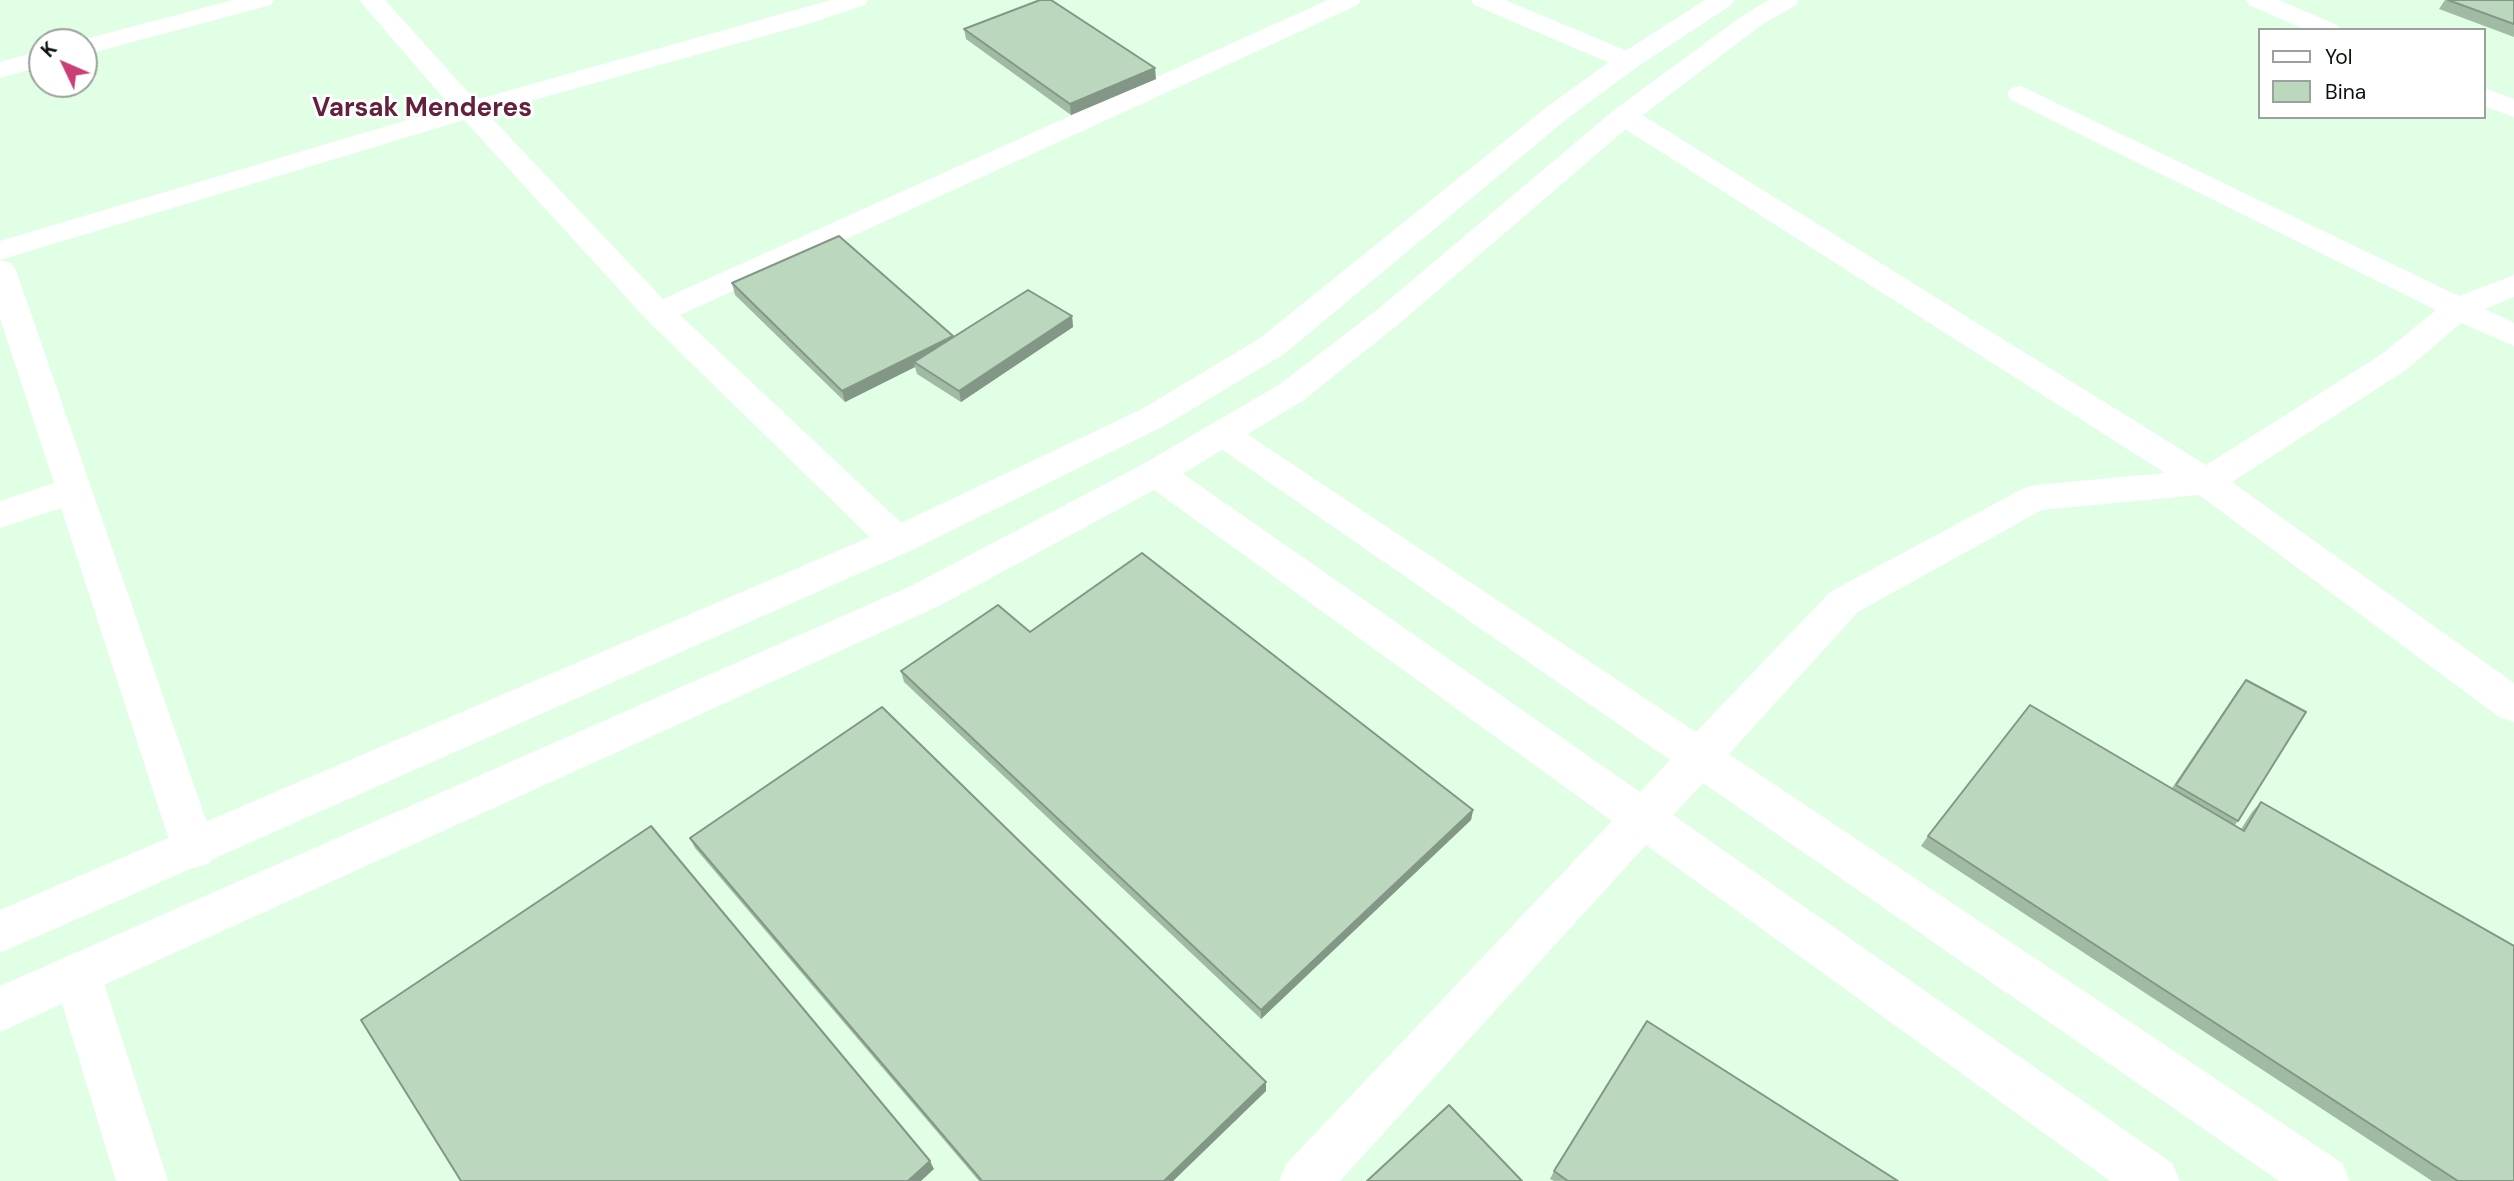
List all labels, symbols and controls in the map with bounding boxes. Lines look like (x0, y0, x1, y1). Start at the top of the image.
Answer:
north arrow (28, 28, 98, 98)
legend (2258, 28, 2486, 119)
text: K (36, 36, 62, 63)
text: Yol (2325, 43, 2353, 71)
text: Bina (2325, 78, 2366, 106)
district label: Varsak Menderes (312, 93, 532, 125)

